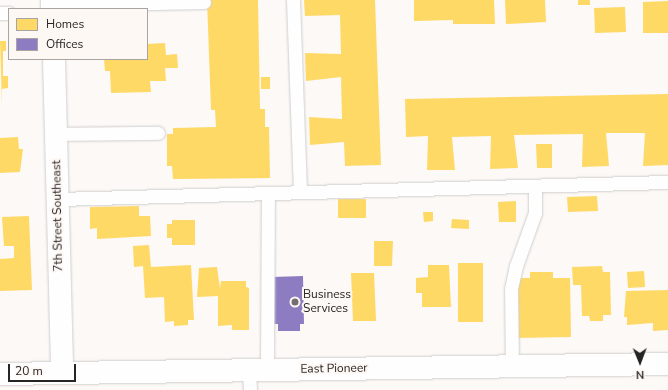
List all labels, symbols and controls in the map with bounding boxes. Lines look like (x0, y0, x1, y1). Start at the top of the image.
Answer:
legend (8, 8, 148, 60)
text: Homes (46, 16, 84, 32)
text: Offices (46, 36, 83, 52)
street label: 7th Street Southeast (50, 160, 66, 272)
place label: Business Services (303, 288, 351, 316)
marker: Business Services (290, 297, 300, 307)
north arrow (620, 342, 660, 382)
scale bar (10, 356, 78, 382)
street label: East Pioneer (300, 361, 368, 377)
text: 20 m (15, 363, 43, 379)
text: N (636, 367, 644, 382)

